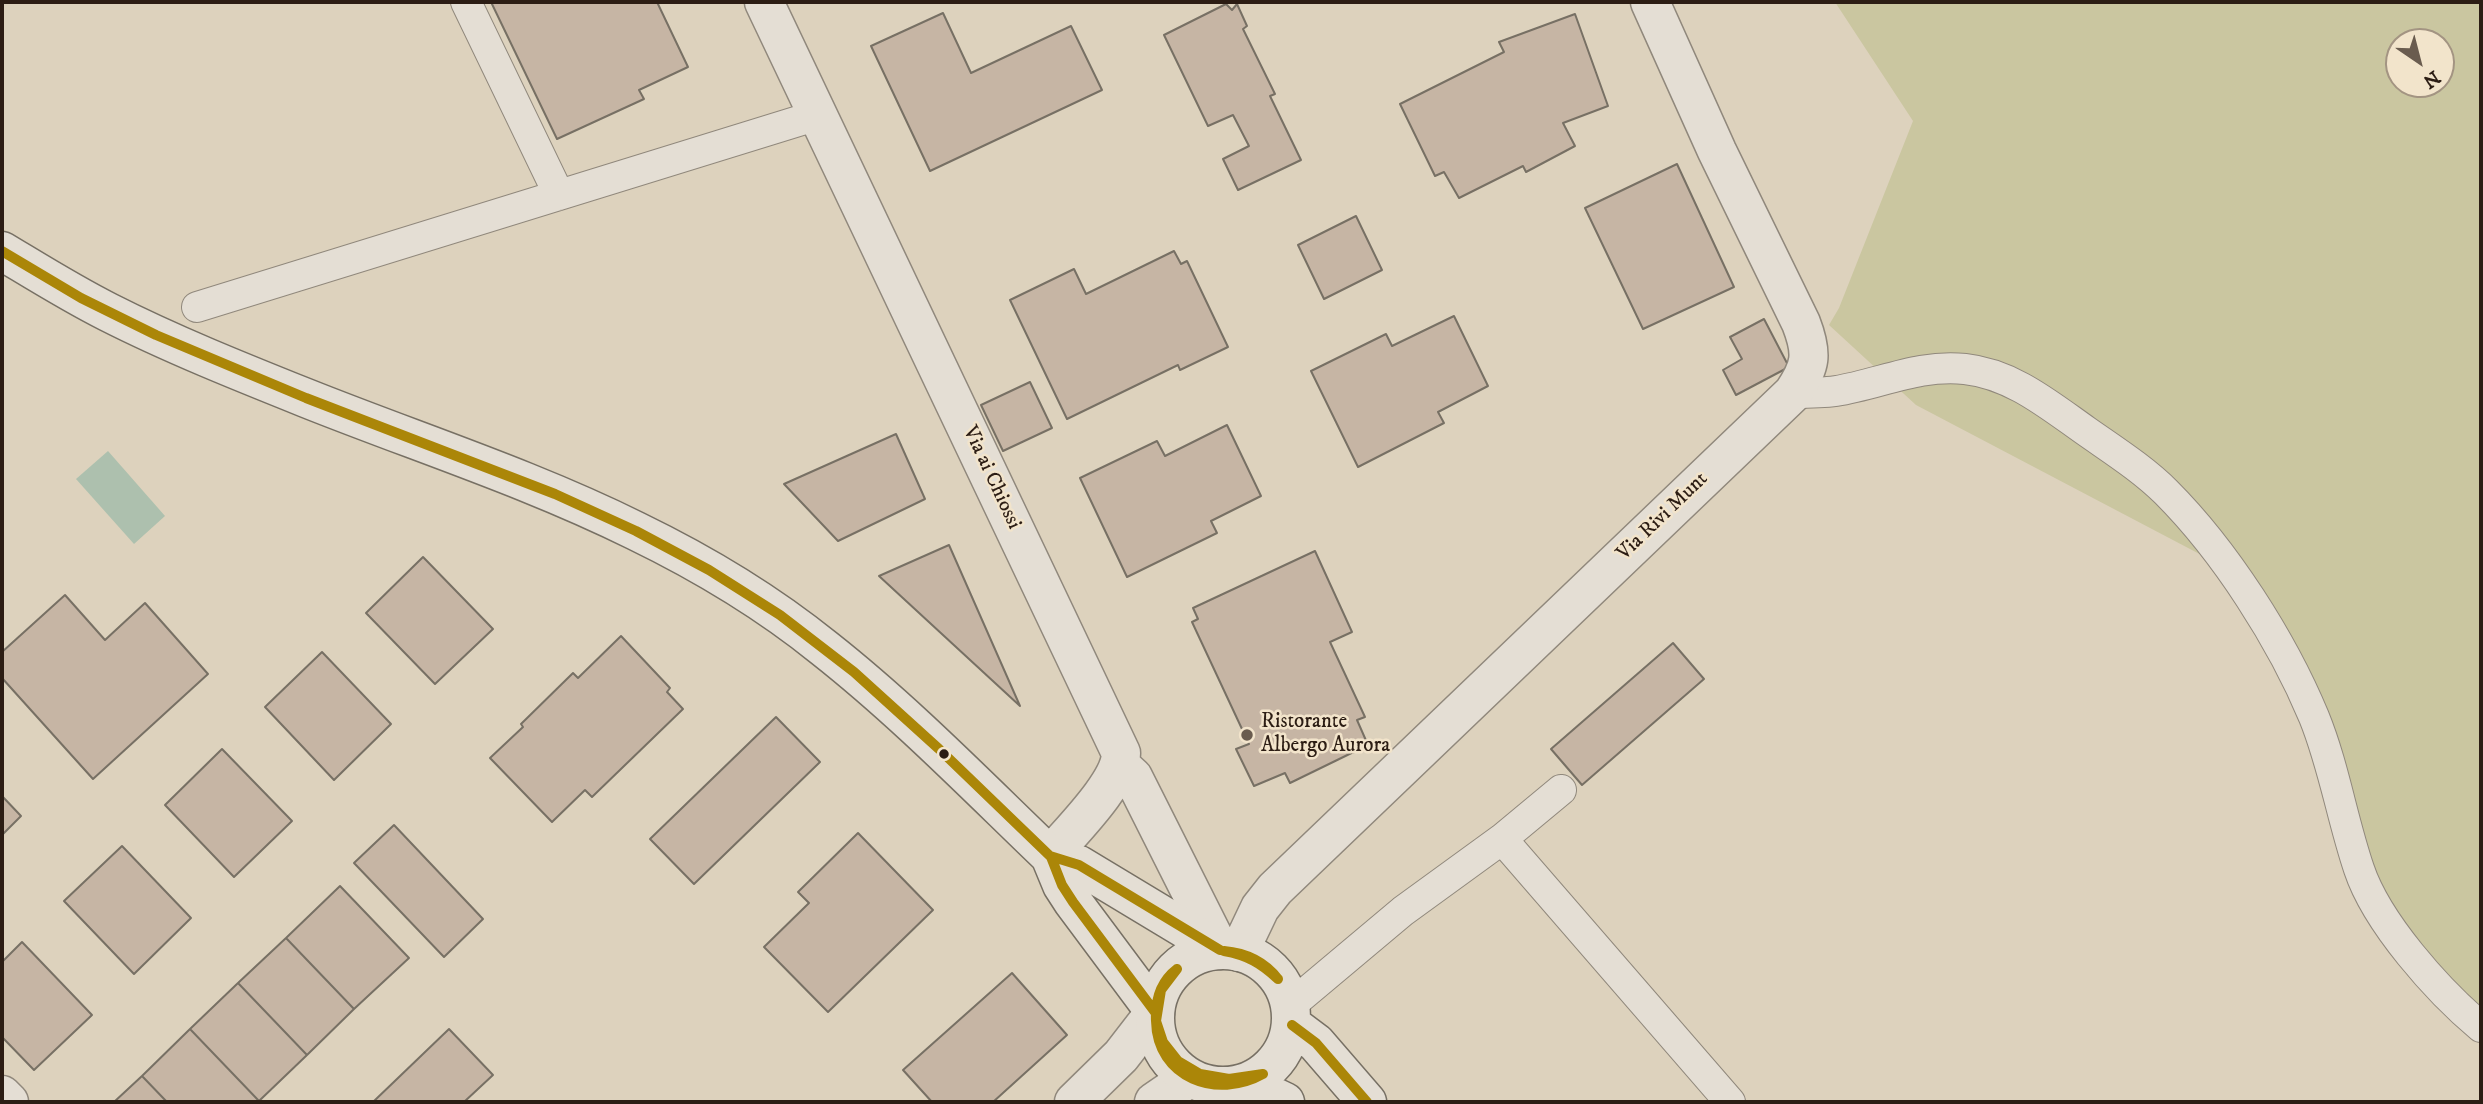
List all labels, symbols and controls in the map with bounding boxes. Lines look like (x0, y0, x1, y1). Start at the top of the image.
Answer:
north arrow (2385, 28, 2455, 98)
text: N (2418, 65, 2444, 93)
street label: Via ai Chiossi (956, 422, 1026, 534)
street label: Via Rivi Munt (1612, 467, 1714, 567)
place label: Ristorante Albergo Aurora (1261, 710, 1390, 760)
marker: Ristorante Albergo Aurora (1239, 727, 1255, 743)
unlabelled marker (937, 747, 951, 761)

